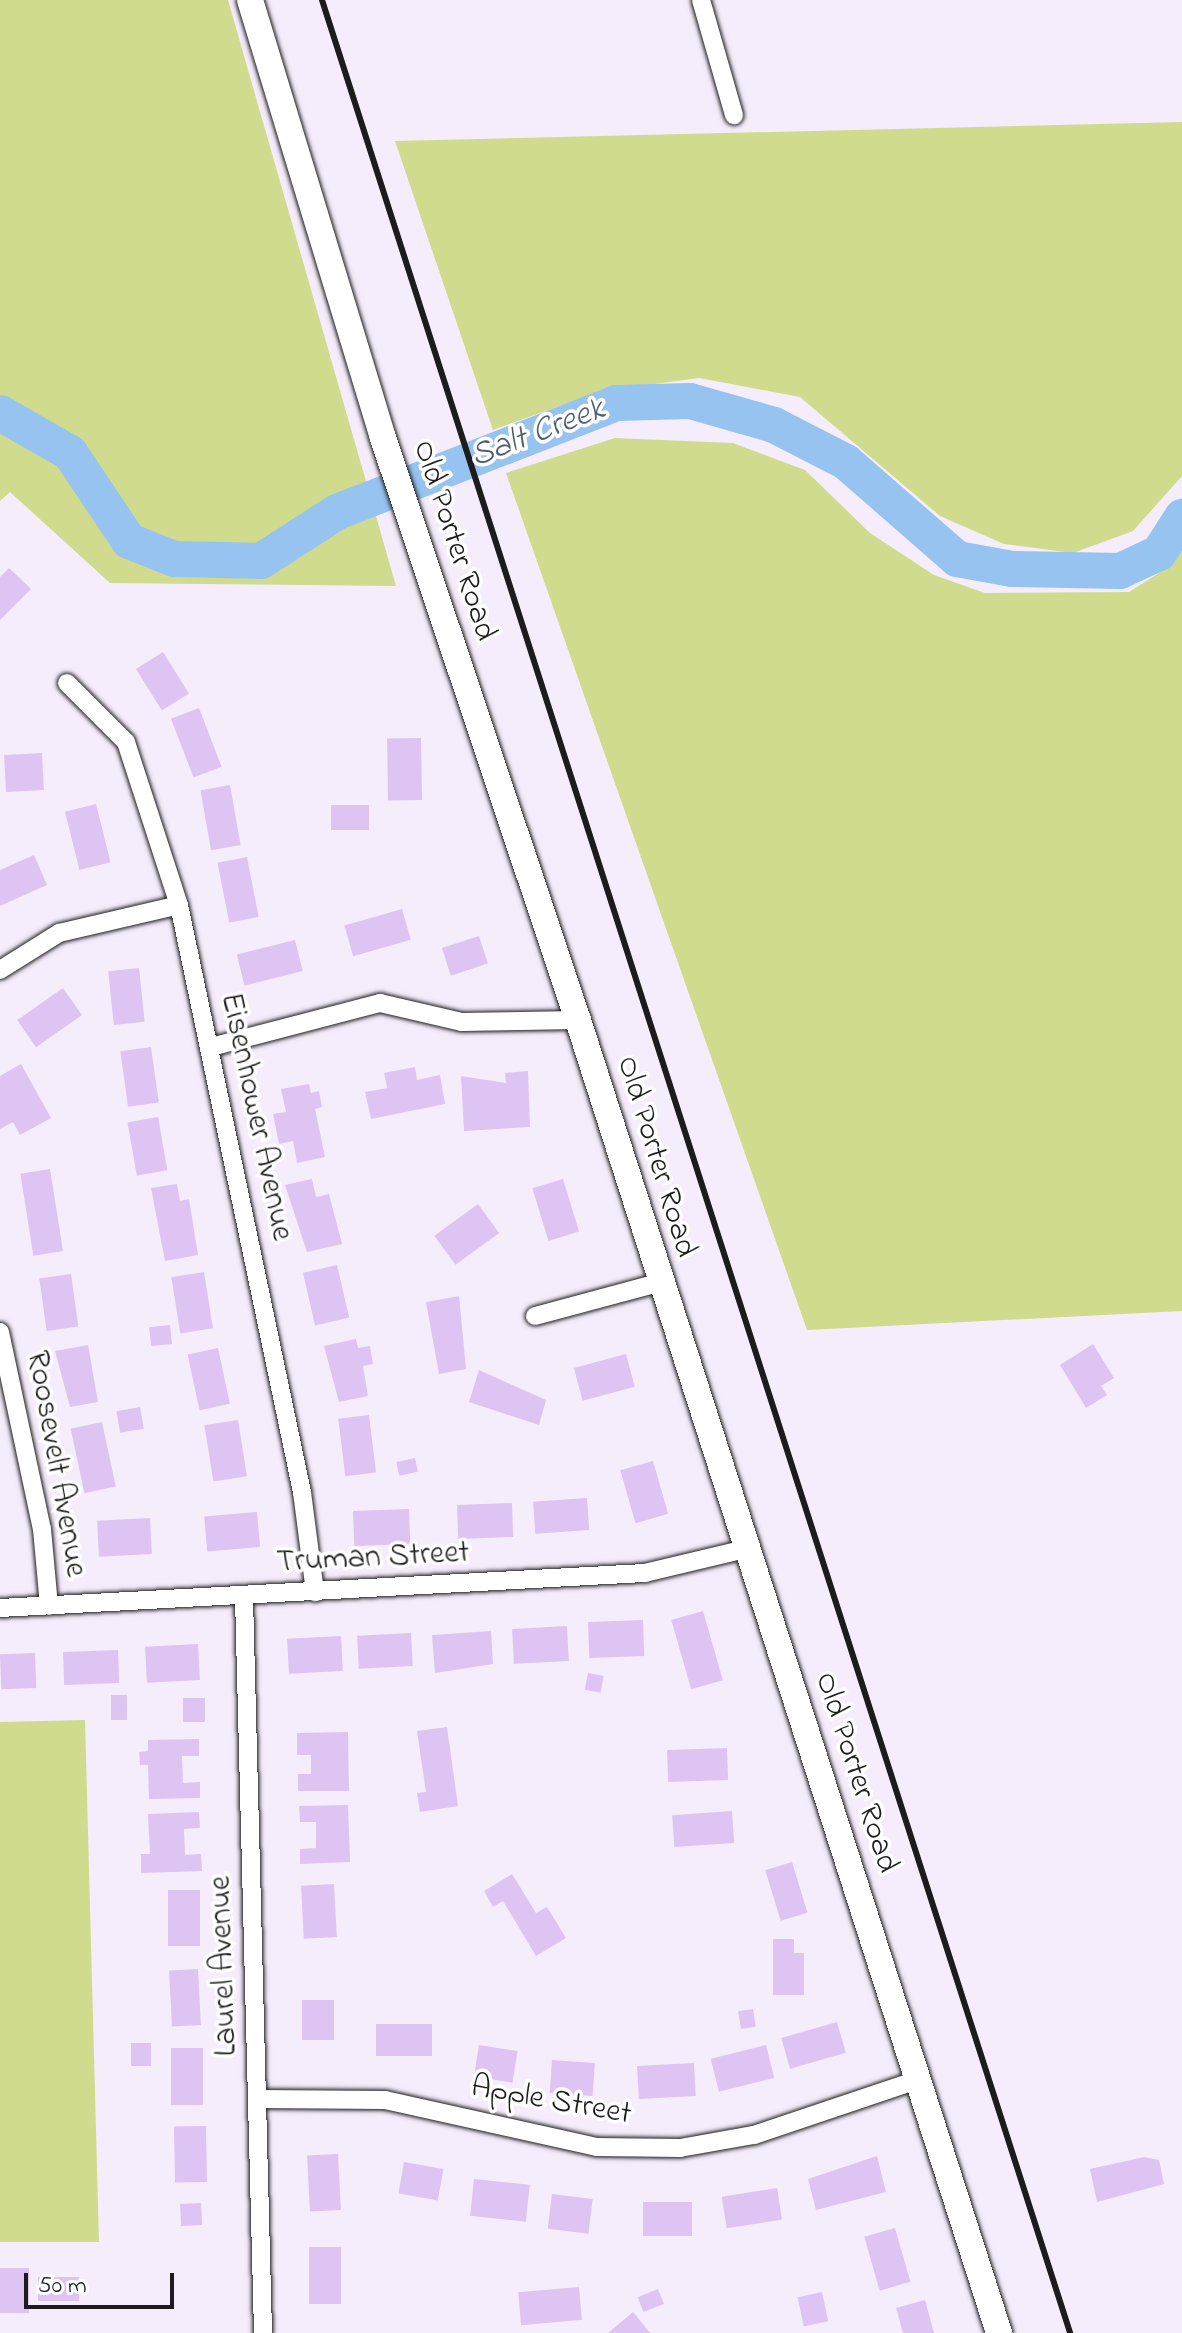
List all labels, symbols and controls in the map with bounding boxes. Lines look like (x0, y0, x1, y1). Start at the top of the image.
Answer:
water label: Salt Creek (465, 390, 611, 478)
street label: Old Porter Road (403, 436, 503, 646)
street label: Eisenhower Avenue (210, 990, 300, 1244)
street label: Old Porter Road (606, 1052, 704, 1262)
street label: Roosevelt Avenue (16, 1348, 94, 1580)
street label: Truman Street (276, 1535, 470, 1583)
street label: Old Porter Road (805, 1668, 905, 1878)
street label: Laurel Avenue (203, 1875, 247, 2057)
street label: Apple Street (468, 2069, 634, 2135)
scale bar (28, 2257, 178, 2307)
text: 50 m (38, 2269, 87, 2304)

